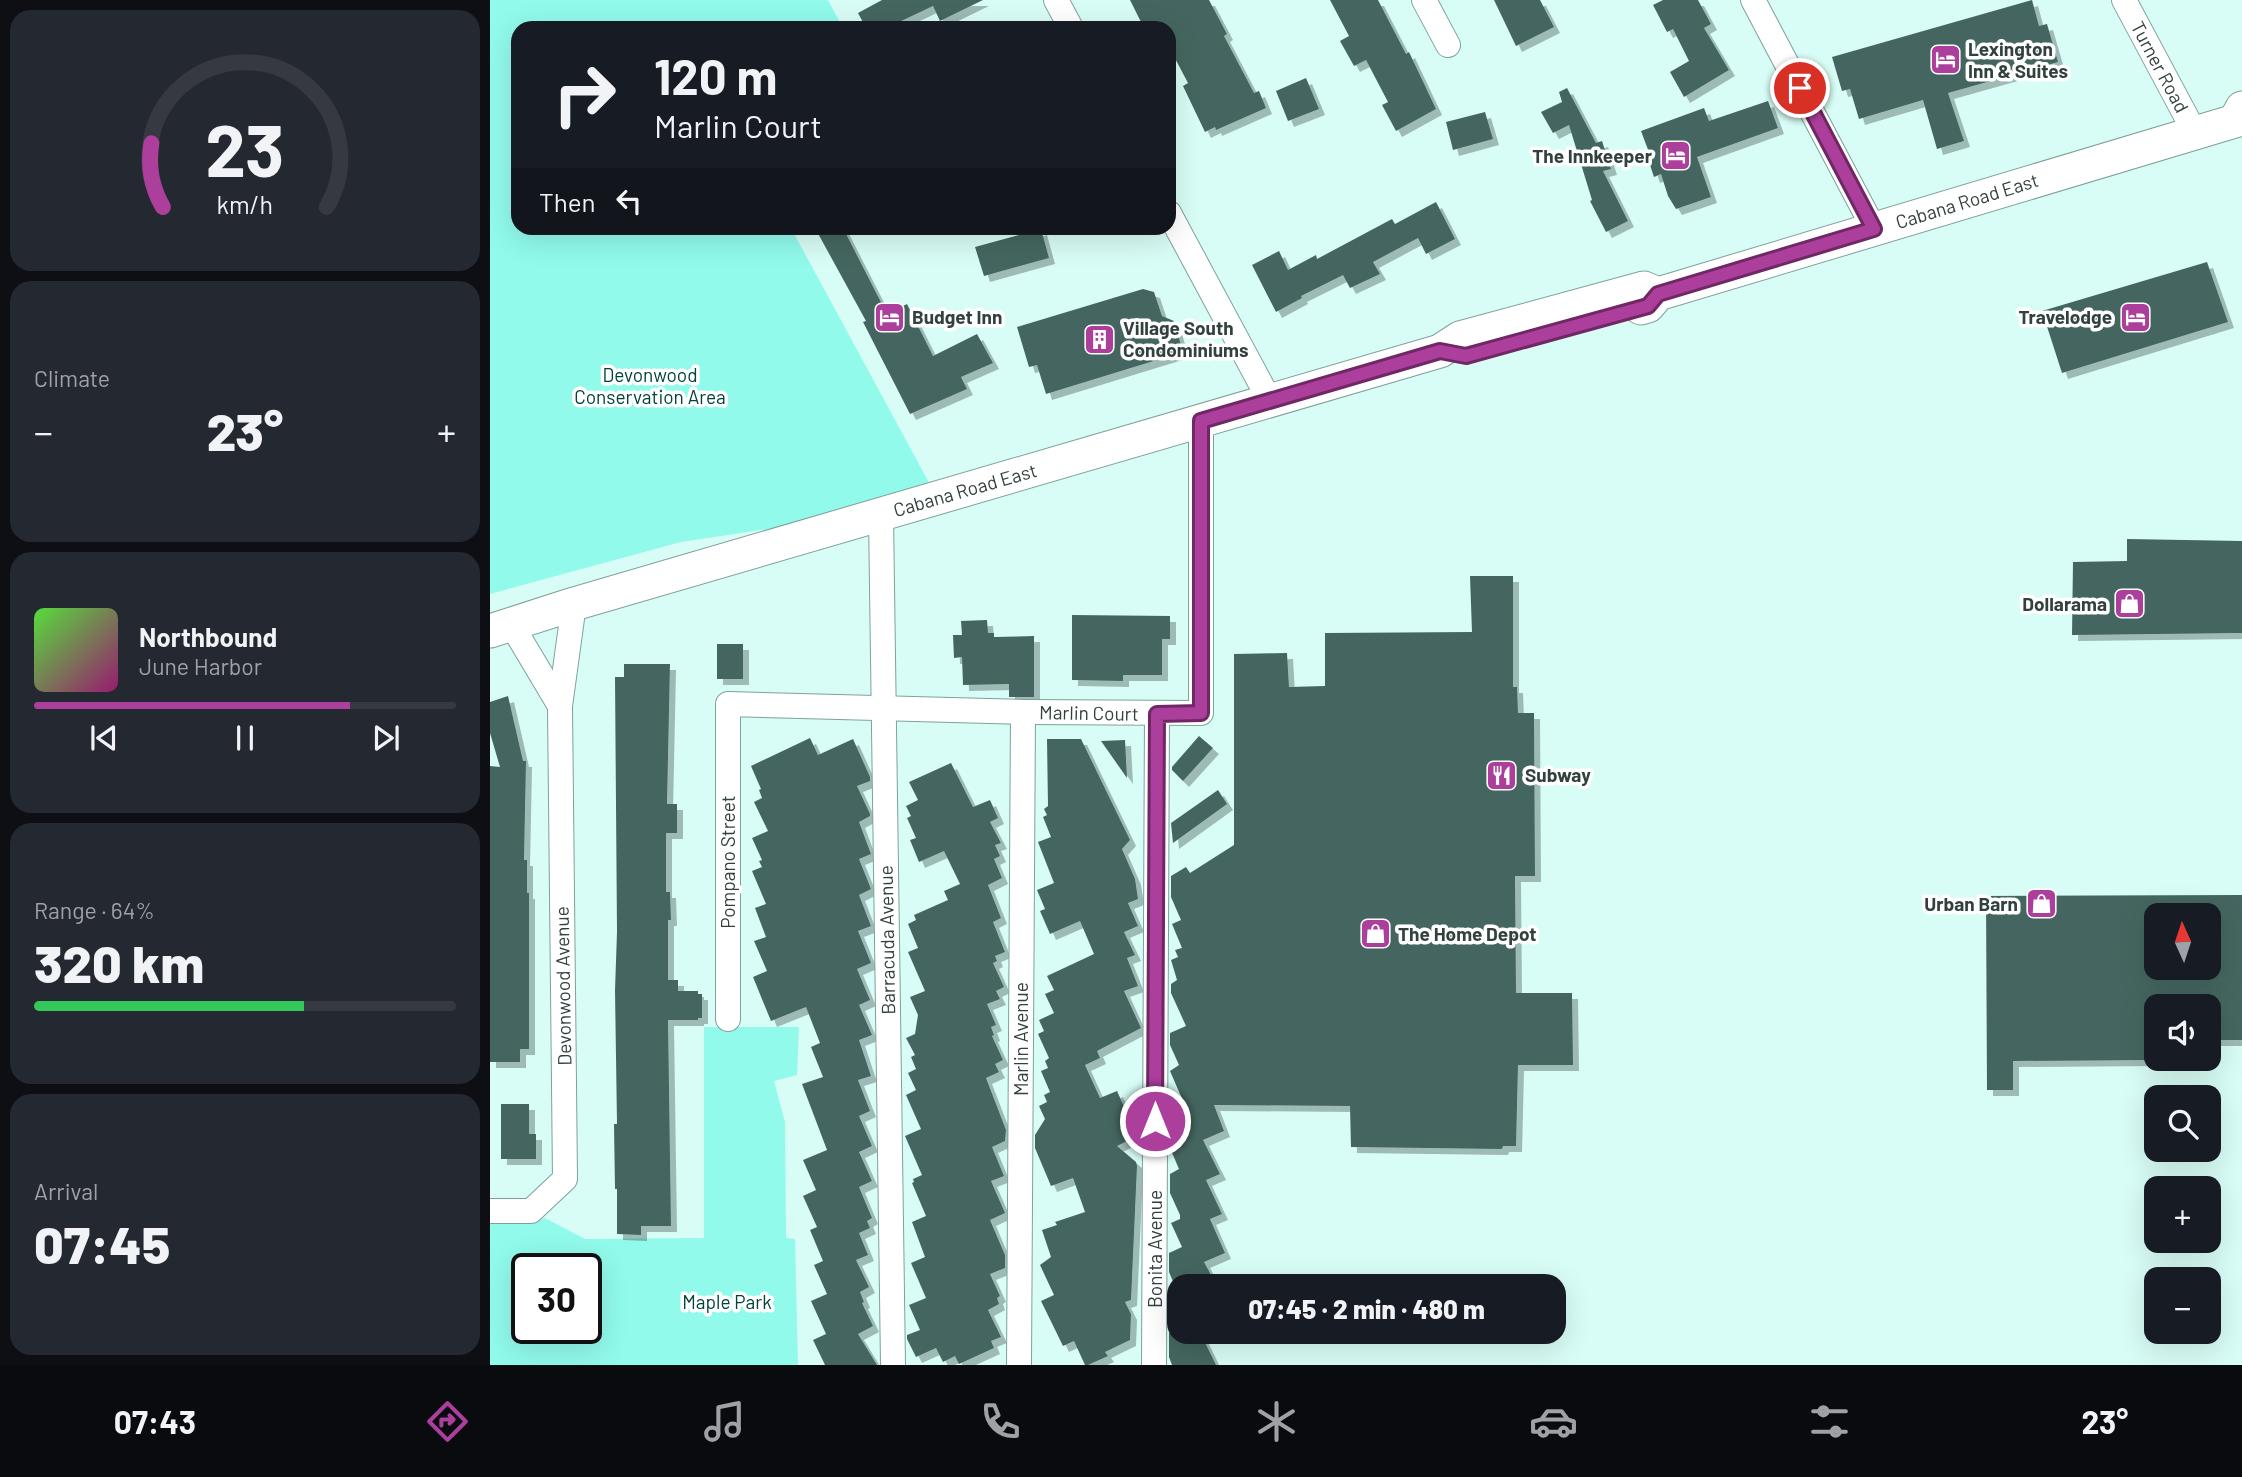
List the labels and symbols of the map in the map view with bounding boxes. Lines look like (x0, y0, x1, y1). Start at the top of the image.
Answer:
street label: Turner Road (2127, 17, 2194, 116)
place label: Lexington Inn & Suites (1968, 37, 2068, 82)
hotel icon: Lexington Inn & Suites (1928, 43, 1962, 77)
pin (1770, 58, 1830, 118)
hotel icon: The Innkeeper (1658, 139, 1692, 173)
place label: The Innkeeper (1532, 144, 1653, 167)
street label: Cabana Road East (1893, 168, 2041, 233)
hotel icon: Budget Inn (872, 300, 906, 334)
hotel icon: Travelodge (2118, 300, 2152, 334)
place label: Budget Inn (912, 305, 1002, 328)
place label: Travelodge (2019, 305, 2112, 328)
place label: Village South Condominiums (1123, 316, 1249, 361)
building icon: Village South Condominiums (1083, 322, 1117, 356)
park label: Devonwood Conservation Area (574, 363, 726, 408)
street label: Cabana Road East (891, 458, 1039, 521)
shop icon: Dollarama (2113, 587, 2147, 621)
place label: Dollarama (2022, 592, 2107, 615)
street label: Marlin Court (1039, 700, 1139, 725)
restaurant icon: Subway (1485, 758, 1519, 792)
place label: Subway (1525, 763, 1591, 786)
street label: Pompano Street (716, 795, 739, 929)
street label: Barracuda Avenue (874, 865, 899, 1015)
shop icon: Urban Barn (2024, 887, 2058, 921)
place label: Urban Barn (1924, 892, 2018, 915)
north arrow (2144, 903, 2221, 980)
street label: Devonwood Avenue (550, 906, 575, 1066)
shop icon: The Home Depot (1358, 917, 1392, 951)
place label: The Home Depot (1398, 922, 1537, 945)
street label: Marlin Avenue (1009, 982, 1032, 1096)
position arrow (1118, 1084, 1192, 1158)
street label: Bonita Avenue (1143, 1190, 1166, 1308)
speed limit sign: 30 (511, 1253, 602, 1344)
park label: Maple Park (682, 1290, 772, 1313)

